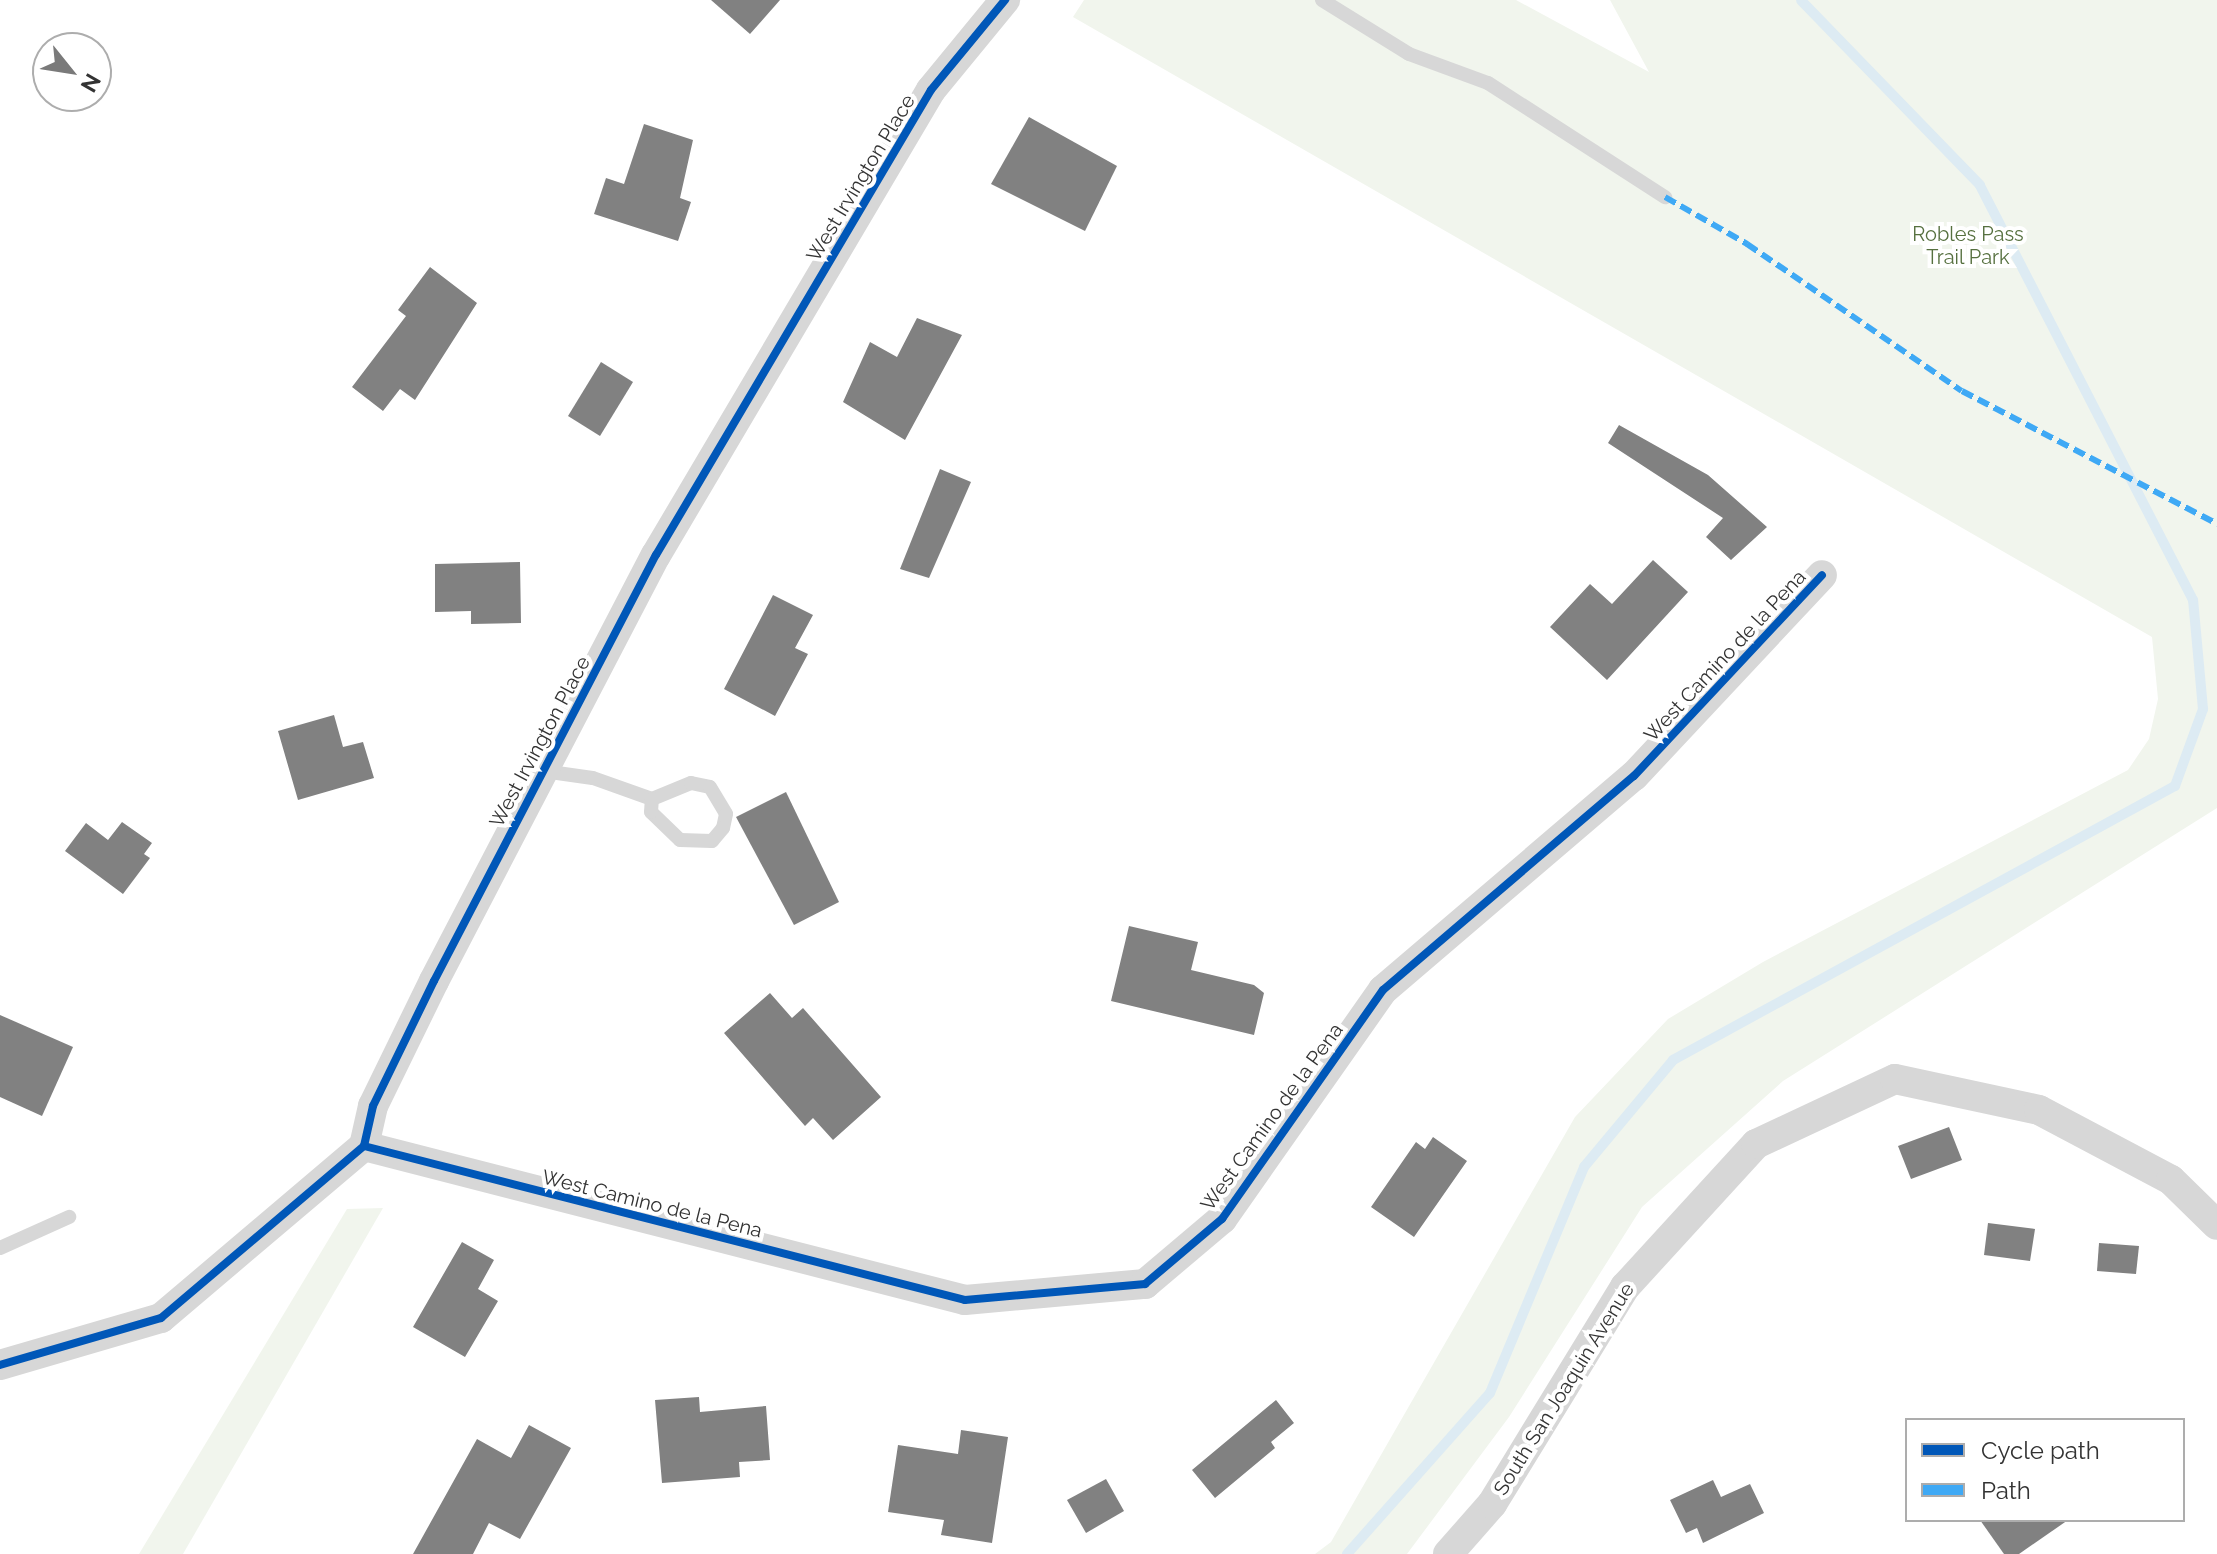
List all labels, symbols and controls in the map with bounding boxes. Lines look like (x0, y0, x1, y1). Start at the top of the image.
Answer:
north arrow (32, 32, 112, 112)
text: N (76, 69, 107, 97)
street label: West Irvington Place (802, 90, 920, 266)
park label: Robles Pass Trail Park (1912, 223, 2024, 270)
street label: West Camino de la Pena (1639, 565, 1811, 747)
street label: West Irvington Place (485, 652, 595, 832)
street label: West Camino de la Pena (1196, 1018, 1348, 1216)
street label: West Camino de la Pena (539, 1165, 765, 1243)
street label: South San Joaquin Avenue (1488, 1278, 1640, 1500)
legend (1905, 1418, 2185, 1522)
text: Cycle path (1981, 1436, 2100, 1465)
text: Path (1981, 1476, 2031, 1505)

